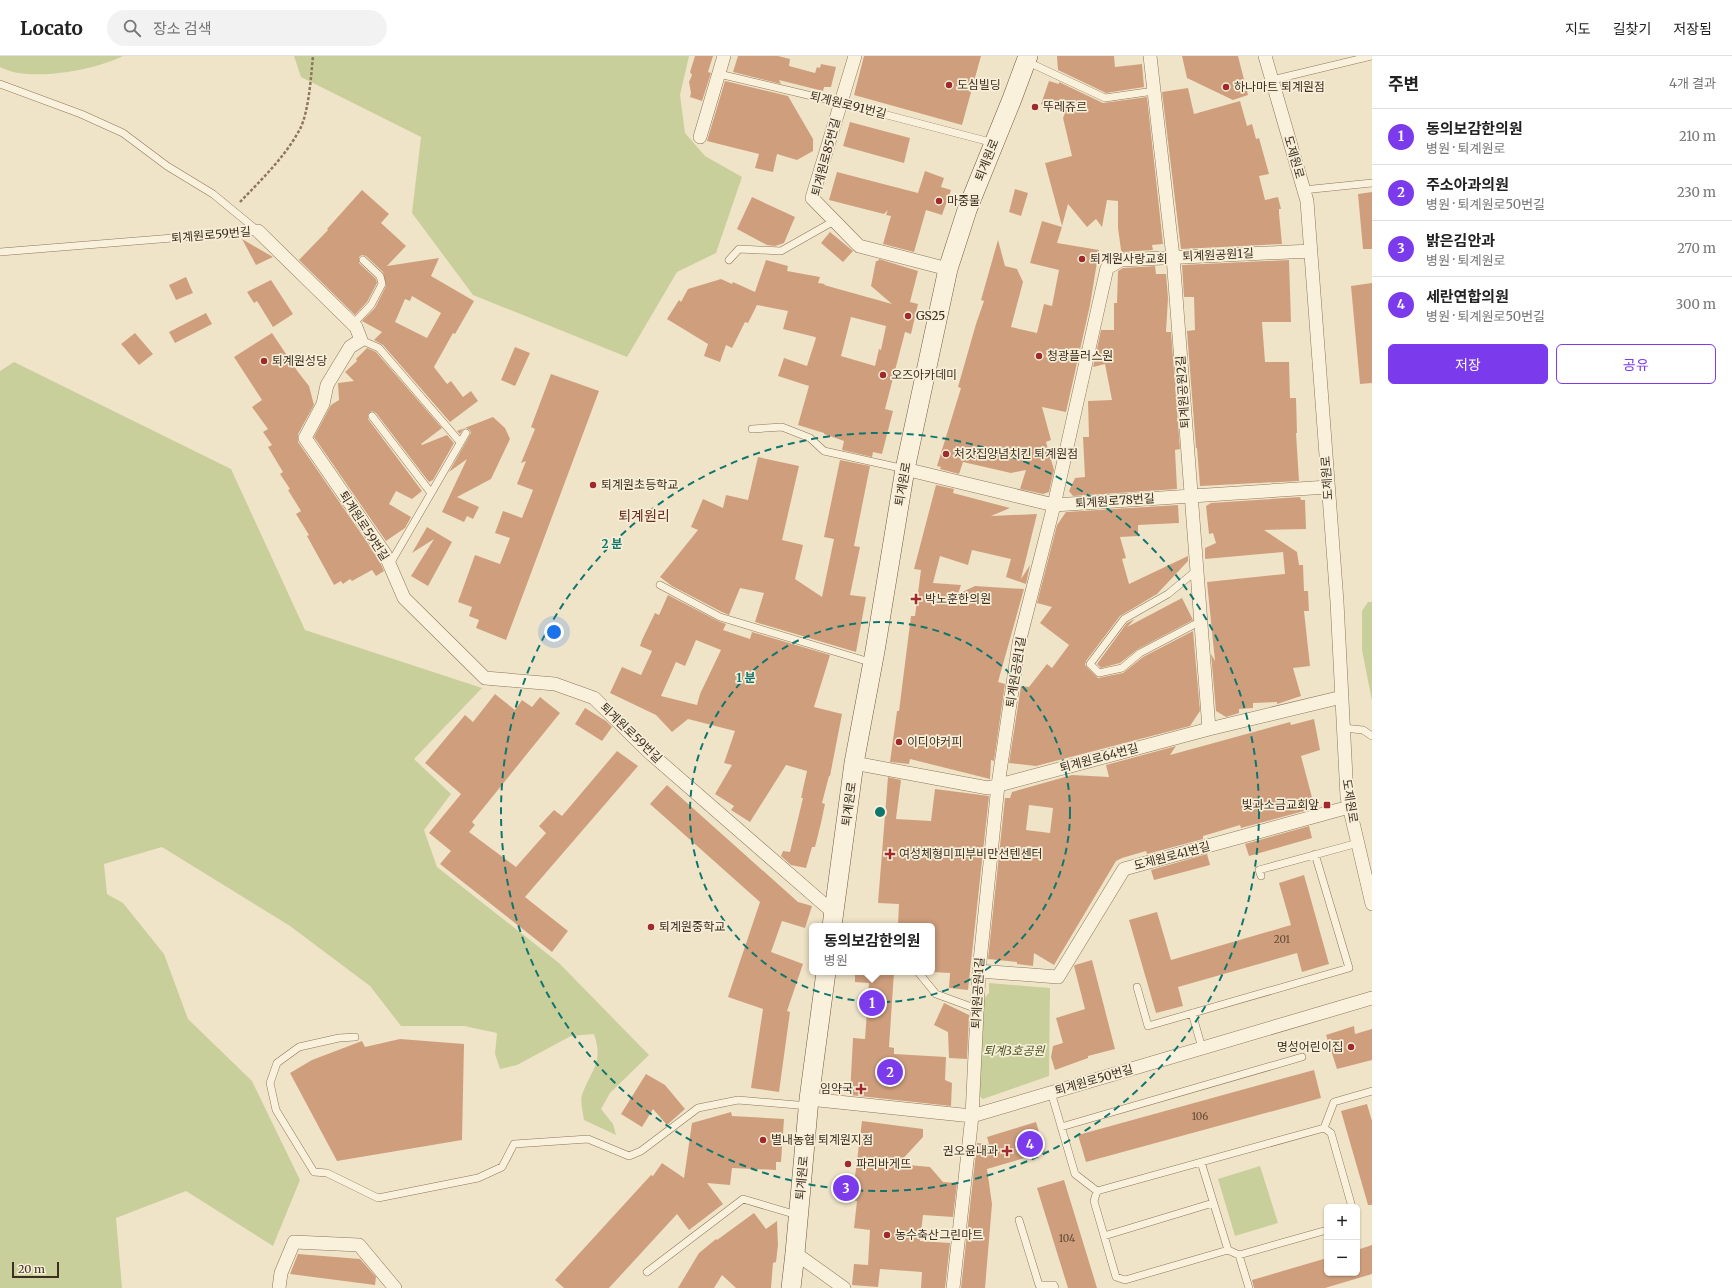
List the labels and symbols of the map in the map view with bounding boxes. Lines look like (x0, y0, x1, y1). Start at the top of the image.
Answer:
place label: 도심빌딩 (957, 77, 1001, 92)
place label: 하나마트 퇴계원점 (1234, 79, 1325, 94)
marker: 도심빌딩 (944, 80, 954, 90)
marker: 하나마트 퇴계원점 (1221, 82, 1231, 92)
street label: 퇴계원로91번길 (808, 88, 888, 121)
place label: 뚜레쥬르 (1043, 99, 1087, 114)
marker: 뚜레쥬르 (1030, 102, 1040, 112)
street label: 퇴계원로85번길 (808, 116, 843, 197)
street label: 도제원로 (1281, 134, 1308, 180)
street label: 퇴계원로 (971, 137, 1002, 183)
place label: 마중물 (947, 193, 980, 208)
marker: 마중물 (934, 196, 944, 206)
street label: 퇴계원로59번길 (170, 224, 252, 245)
street label: 퇴계원공원1길 (1182, 245, 1254, 264)
place label: 퇴계원사랑교회 (1090, 251, 1167, 266)
marker: 퇴계원사랑교회 (1077, 254, 1087, 264)
place label: GS25 (916, 308, 945, 323)
marker: GS25 (903, 311, 913, 321)
place label: 청광플러스원 (1047, 348, 1113, 363)
marker: 청광플러스원 (1034, 351, 1044, 361)
place label: 퇴계원성당 (272, 353, 327, 368)
street label: 퇴계원공원2길 (1172, 355, 1193, 429)
marker: 퇴계원성당 (259, 356, 269, 366)
place label: 오즈아카데미 (891, 367, 957, 382)
marker: 오즈아카데미 (878, 370, 888, 380)
place label: 처갓집양념치킨 퇴계원점 (954, 446, 1078, 461)
marker: 처갓집양념치킨 퇴계원점 (941, 449, 951, 459)
street label: 도제원로 (1317, 455, 1336, 501)
street label: 퇴계원로 (891, 461, 914, 507)
place label: 퇴계원초등학교 (601, 477, 678, 492)
marker: 퇴계원초등학교 (588, 480, 598, 490)
street label: 퇴계원로59번길 (336, 488, 393, 563)
street label: 퇴계원로78번길 (1075, 490, 1155, 511)
district label: 퇴계원리 (618, 507, 670, 525)
text: 2 분 (602, 536, 622, 551)
place label: 박노훈한의원 (925, 591, 991, 606)
marker: 박노훈한의원 (910, 593, 922, 605)
your location (544, 622, 564, 642)
street label: 퇴계원공원1길 (1002, 635, 1029, 708)
text: 1 분 (736, 670, 756, 685)
street label: 퇴계원로59번길 (597, 699, 665, 766)
place label: 이디야커피 (907, 734, 962, 749)
marker: 이디야커피 (894, 737, 904, 747)
street label: 퇴계원로64번길 (1058, 740, 1140, 775)
street label: 도제원로 (1340, 778, 1361, 824)
street label: 퇴계원로 (838, 781, 859, 827)
place label: 빛과소금교회앞 (1242, 797, 1319, 812)
marker: 빛과소금교회앞 (1322, 800, 1332, 810)
centre of rings (873, 805, 887, 819)
street label: 도제원로41번길 (1132, 838, 1212, 873)
place label: 여성체형미피부비만선텐센터 (899, 846, 1043, 861)
marker: 여성체형미피부비만선텐센터 (884, 848, 896, 860)
place label: 퇴계원중학교 (659, 919, 725, 934)
marker: 퇴계원중학교 (646, 922, 656, 932)
house number: 201 (1274, 933, 1291, 946)
street label: 퇴계원공원1길 (968, 957, 987, 1029)
pin: 1 (859, 988, 885, 1018)
place label: 명성어린이집 (1277, 1039, 1343, 1054)
marker: 명성어린이집 (1346, 1042, 1356, 1052)
park label: 퇴계3호공원 (983, 1043, 1046, 1058)
pin: 2 (877, 1057, 903, 1087)
street label: 퇴계원로50번길 (1053, 1061, 1135, 1098)
place label: 임약국 (820, 1081, 853, 1096)
marker: 임약국 (856, 1084, 866, 1094)
house number: 106 (1192, 1110, 1208, 1123)
pin: 4 (1017, 1129, 1043, 1159)
place label: 별내농협 퇴계원지점 (771, 1132, 873, 1147)
marker: 별내농협 퇴계원지점 (758, 1135, 768, 1145)
place label: 권오윤내과 (943, 1143, 998, 1158)
marker: 권오윤내과 (1001, 1145, 1013, 1157)
street label: 퇴계원로 (792, 1155, 811, 1201)
place label: 파리바게뜨 (856, 1156, 911, 1171)
marker: 파리바게뜨 (843, 1159, 853, 1169)
pin: 3 (833, 1173, 859, 1203)
place label: 농수축산그린마트 (895, 1227, 983, 1242)
marker: 농수축산그린마트 (882, 1230, 892, 1240)
house number: 104 (1059, 1232, 1075, 1245)
scale bar (12, 1260, 59, 1279)

